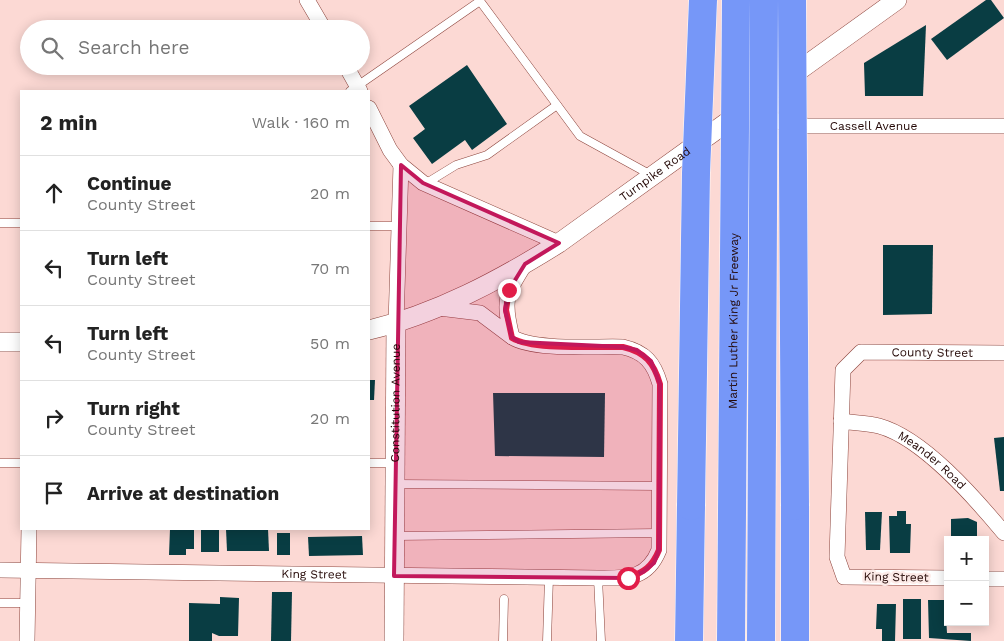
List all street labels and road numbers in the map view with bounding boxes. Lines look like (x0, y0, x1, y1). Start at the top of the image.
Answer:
street label: Cassell Avenue (830, 119, 917, 133)
street label: Turnpike Road (617, 144, 693, 204)
street label: Martin Luther King Jr Freeway (726, 232, 741, 409)
street label: Constitution Avenue (388, 343, 403, 462)
street label: County Street (892, 345, 973, 360)
street label: Meander Road (896, 428, 969, 492)
street label: King Street (281, 567, 347, 582)
street label: King Street (863, 569, 929, 585)

